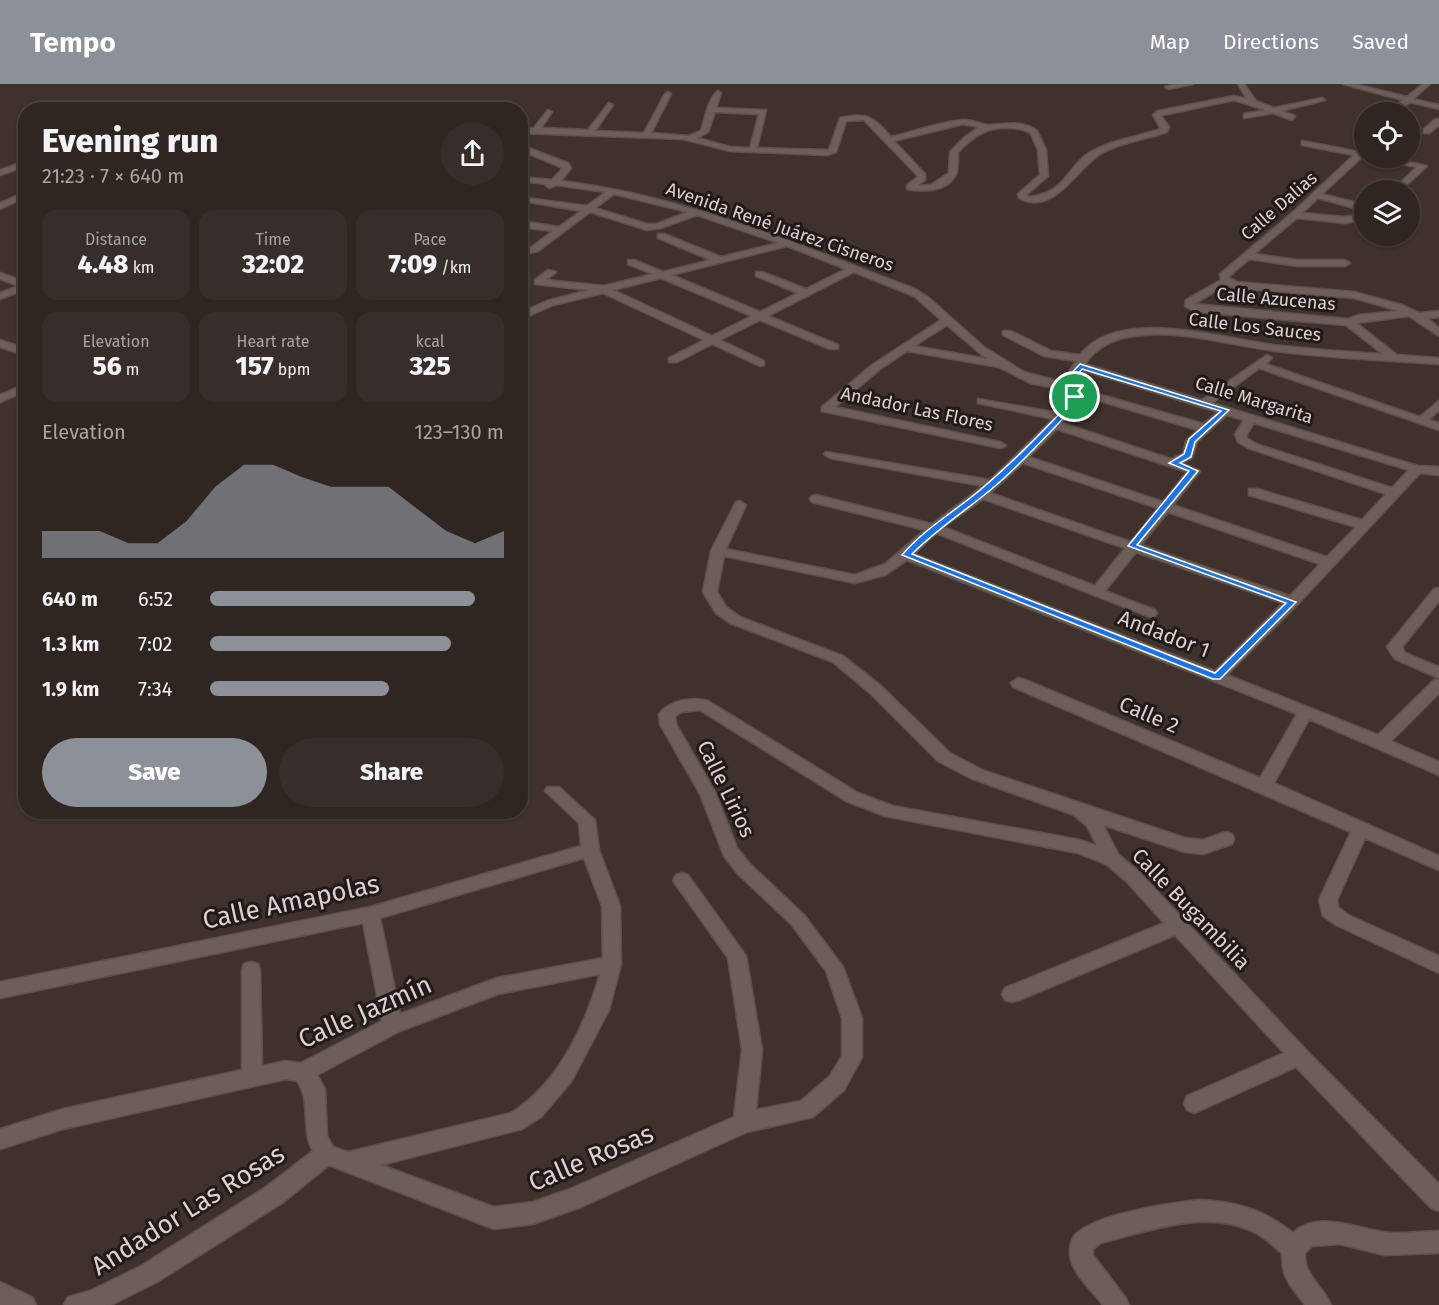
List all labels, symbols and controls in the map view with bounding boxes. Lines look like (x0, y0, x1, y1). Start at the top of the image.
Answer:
text: Tempo (30, 26, 116, 59)
text: Map (1150, 29, 1190, 55)
text: Directions (1223, 29, 1319, 55)
text: Saved (1352, 29, 1409, 55)
map controls (1354, 102, 1420, 246)
button: locate (1354, 102, 1420, 168)
text: Evening run (42, 121, 218, 161)
button: share (441, 122, 504, 185)
text: 21:23 · 7 × 640 m (42, 164, 184, 188)
street label: Calle Dalias (1236, 167, 1322, 245)
street label: Avenida René Juárez Cisneros (663, 178, 897, 276)
button: layers (1354, 180, 1420, 246)
text: Distance (85, 230, 147, 249)
text: Time (255, 230, 291, 249)
text: Pace (413, 230, 447, 249)
text: 4.48 (77, 249, 128, 280)
text: 32:02 (242, 249, 304, 280)
text: 7:09 (388, 249, 437, 280)
text: km (128, 258, 155, 277)
text: /km (437, 258, 472, 277)
street label: Calle Azucenas (1215, 283, 1337, 315)
street label: Calle Los Sauces (1188, 308, 1322, 346)
text: Elevation (82, 332, 150, 351)
text: Heart rate (237, 332, 309, 351)
text: kcal (416, 332, 444, 351)
text: 56 (92, 351, 122, 382)
text: 157 (235, 351, 274, 382)
text: 325 (409, 351, 451, 382)
text: m (122, 360, 140, 379)
text: bpm (274, 360, 311, 379)
pin (1049, 371, 1100, 422)
street label: Calle Margarita (1192, 372, 1316, 428)
icon: arrive (1058, 380, 1091, 413)
street label: Andador Las Flores (839, 382, 995, 436)
text: Elevation (42, 420, 126, 444)
text: 123–130 m (414, 420, 504, 444)
text: 640 m (42, 587, 98, 611)
text: 6:52 (138, 587, 173, 611)
street label: Andador 1 (1115, 605, 1213, 663)
text: 1.3 km (42, 632, 99, 656)
text: 7:02 (138, 632, 173, 656)
text: 1.9 km (42, 677, 100, 701)
text: 7:34 (138, 677, 172, 701)
street label: Calle 2 (1115, 691, 1183, 739)
street label: Calle Lirios (691, 736, 761, 842)
button: Save (42, 738, 267, 807)
button: Share (279, 738, 504, 807)
street label: Calle Bugambilia (1126, 843, 1256, 975)
street label: Calle Amapolas (200, 868, 382, 936)
street label: Calle Jazmín (294, 969, 436, 1055)
street label: Calle Rosas (524, 1118, 658, 1198)
street label: Andador Las Rosas (86, 1138, 290, 1282)

